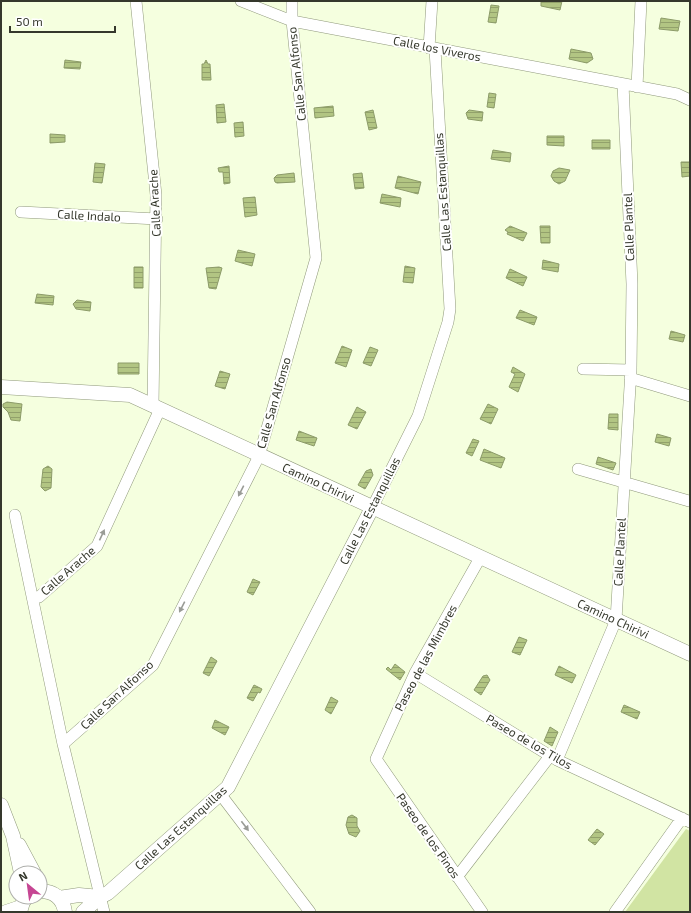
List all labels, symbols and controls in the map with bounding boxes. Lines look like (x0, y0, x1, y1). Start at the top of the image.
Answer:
scale bar (10, 8, 115, 34)
text: 50 m (16, 14, 43, 28)
street label: Calle San Alfonso (284, 26, 308, 122)
street label: Calle los Viveros (392, 33, 482, 63)
street label: Calle Las Estanquillas (431, 132, 453, 252)
street label: Calle Arache (145, 169, 163, 237)
street label: Calle Plantel (620, 192, 636, 261)
street label: Calle Indalo (57, 206, 121, 224)
street label: Calle San Alfonso (253, 355, 293, 450)
street label: Calle Las Estanquillas (336, 455, 402, 567)
street label: Camino Chirivi (280, 459, 356, 505)
one-way arrow (238, 485, 244, 497)
street label: Calle Plantel (610, 517, 628, 587)
one-way arrow (99, 530, 105, 541)
street label: Calle Arache (37, 543, 97, 598)
street label: Camino Chirivi (575, 595, 651, 641)
one-way arrow (179, 601, 185, 612)
street label: Paseo de las Mimbres (391, 602, 459, 713)
street label: Calle San Alfonso (77, 657, 156, 732)
street label: Paseo de los Tilos (484, 711, 575, 771)
street label: Calle Las Estanquillas (132, 782, 229, 872)
street label: Paseo de los Pinos (394, 790, 463, 881)
one-way arrow (240, 821, 248, 831)
north arrow (8, 865, 48, 905)
text: N (16, 868, 30, 883)

